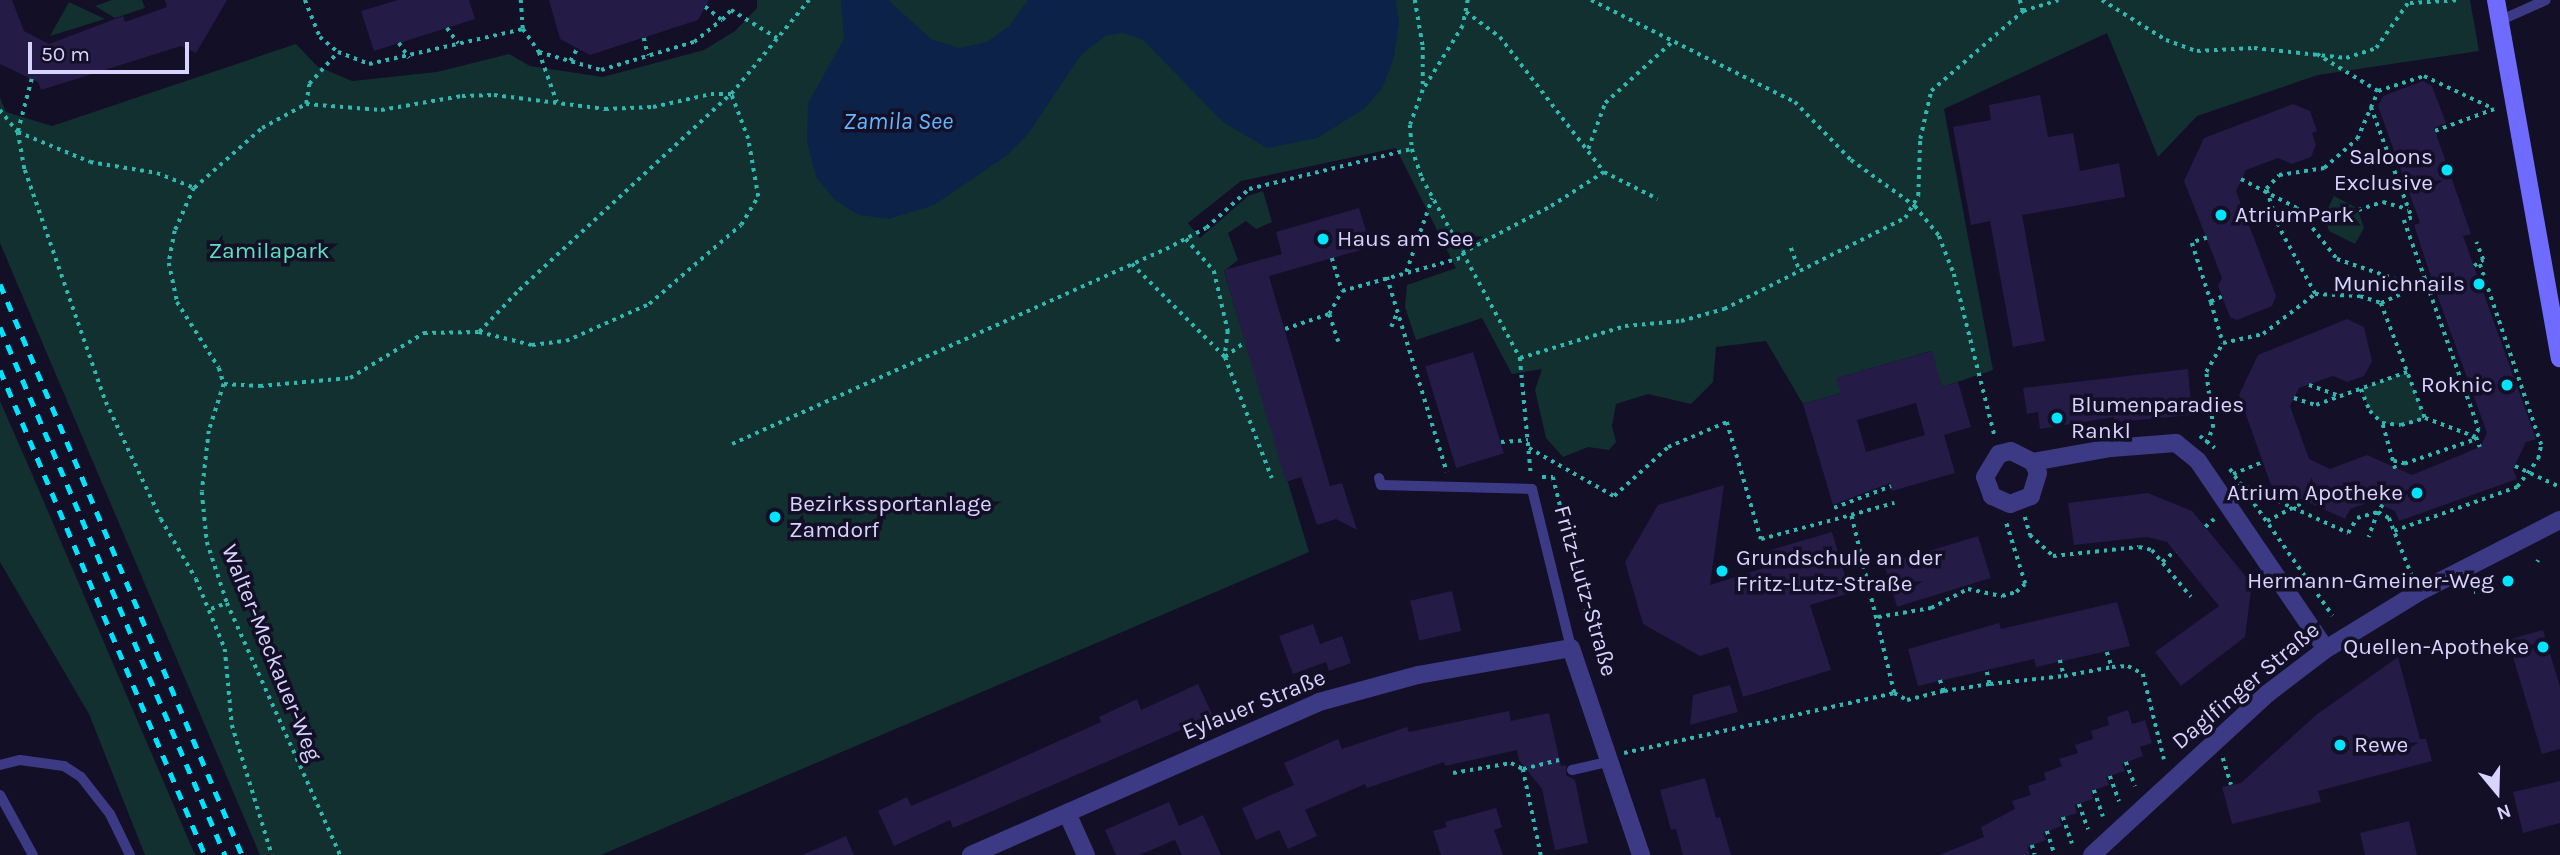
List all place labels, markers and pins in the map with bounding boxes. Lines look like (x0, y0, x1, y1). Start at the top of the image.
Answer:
place label: Saloons Exclusive (2334, 143, 2433, 197)
marker: Saloons Exclusive (2439, 162, 2455, 178)
place label: AtriumPark (2235, 201, 2354, 229)
marker: AtriumPark (2213, 207, 2229, 223)
place label: Haus am See (1337, 225, 1474, 253)
marker: Haus am See (1315, 231, 1331, 247)
place label: Munichnails (2333, 270, 2465, 298)
marker: Munichnails (2471, 276, 2487, 292)
place label: Roknic (2421, 371, 2493, 399)
marker: Roknic (2499, 377, 2515, 393)
place label: Blumenparadies Rankl (2071, 391, 2244, 445)
marker: Blumenparadies Rankl (2049, 410, 2065, 426)
place label: Atrium Apotheke (2227, 479, 2403, 507)
marker: Atrium Apotheke (2409, 485, 2425, 501)
place label: Bezirkssportanlage Zamdorf (789, 490, 992, 544)
marker: Bezirkssportanlage Zamdorf (767, 509, 783, 525)
place label: Grundschule an der Fritz-Lutz-Straße (1736, 544, 1942, 598)
marker: Grundschule an der Fritz-Lutz-Straße (1714, 563, 1730, 579)
place label: Hermann-Gmeiner-Weg (2247, 567, 2494, 595)
marker: Hermann-Gmeiner-Weg (2500, 573, 2516, 589)
place label: Quellen-Apotheke (2343, 633, 2529, 661)
marker: Quellen-Apotheke (2535, 639, 2551, 655)
place label: Rewe (2354, 731, 2408, 759)
marker: Rewe (2332, 737, 2348, 753)

